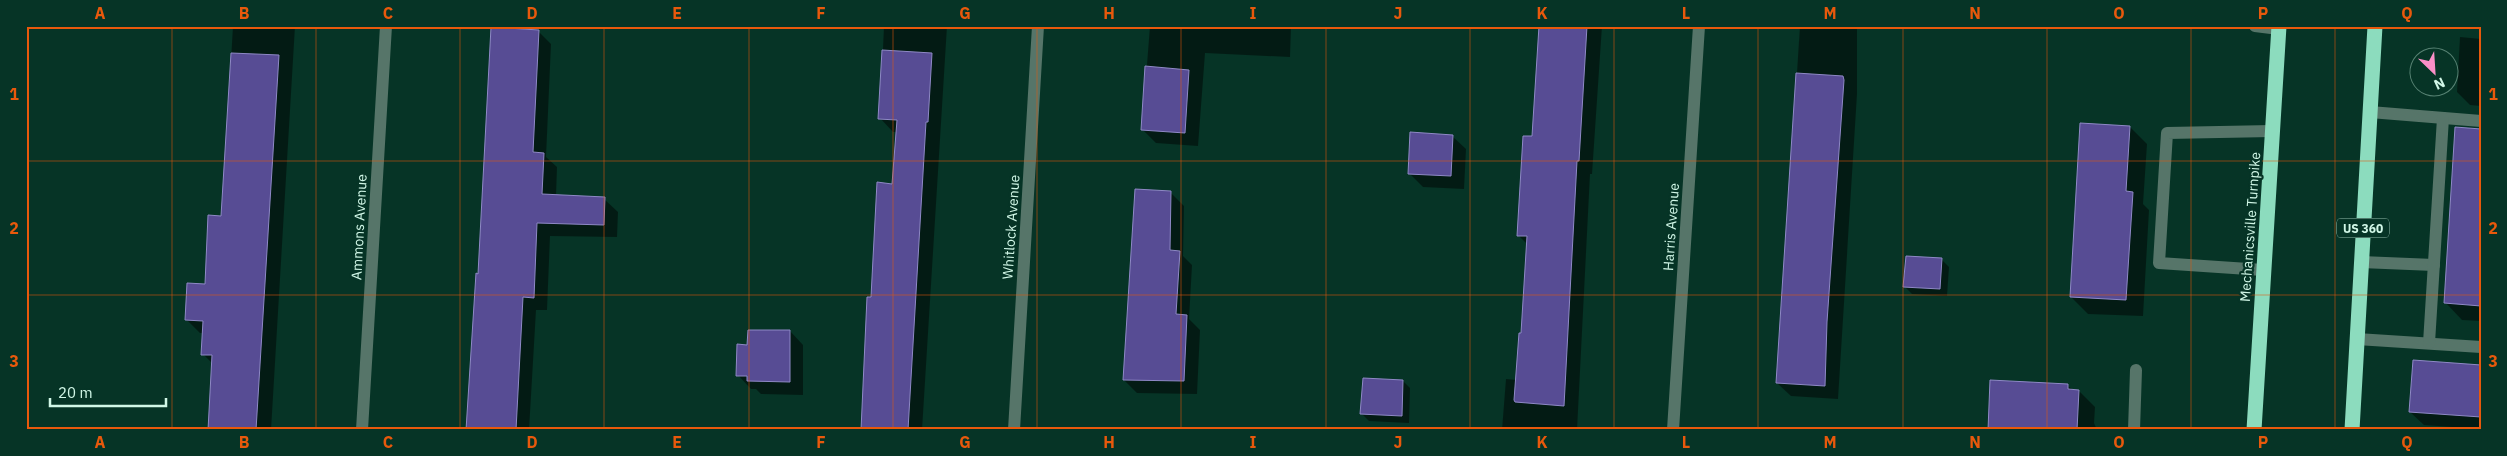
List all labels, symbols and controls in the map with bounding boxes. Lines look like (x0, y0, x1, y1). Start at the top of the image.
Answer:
text: A (95, 3, 106, 23)
text: B (239, 3, 250, 23)
text: C (383, 3, 393, 23)
text: D (526, 3, 538, 23)
text: E (672, 3, 682, 23)
text: F (816, 3, 826, 23)
text: G (959, 3, 971, 23)
text: H (1103, 3, 1115, 23)
text: I (1250, 3, 1257, 23)
text: J (1394, 3, 1402, 23)
text: K (1536, 3, 1548, 23)
text: L (1682, 3, 1690, 23)
text: M (1823, 3, 1837, 23)
text: N (1969, 3, 1981, 23)
text: O (2113, 3, 2125, 23)
text: P (2258, 3, 2268, 23)
text: Q (2401, 3, 2413, 23)
north arrow (2410, 48, 2460, 98)
text: N (2431, 73, 2448, 94)
text: 1 (9, 84, 19, 104)
text: 1 (2488, 84, 2498, 104)
street label: Mechanicsville Turnpike (2236, 151, 2264, 303)
street label: Ammons Avenue (347, 173, 371, 280)
street label: Whitlock Avenue (998, 174, 1024, 280)
street label: Harris Avenue (1659, 182, 1683, 272)
text: 2 (9, 218, 19, 238)
road number: US 360 (2337, 218, 2389, 238)
text: 2 (2488, 218, 2498, 238)
text: 3 (9, 351, 19, 371)
text: 3 (2488, 351, 2498, 371)
scale bar (50, 376, 166, 408)
text: 20 m (58, 383, 93, 402)
text: A (95, 432, 106, 452)
text: B (239, 432, 250, 452)
text: C (383, 432, 393, 452)
text: D (526, 432, 538, 452)
text: E (672, 432, 682, 452)
text: F (816, 432, 826, 452)
text: G (959, 432, 971, 452)
text: H (1103, 432, 1115, 452)
text: I (1250, 432, 1257, 452)
text: J (1394, 432, 1402, 452)
text: K (1536, 432, 1548, 452)
text: L (1682, 432, 1690, 452)
text: M (1823, 432, 1837, 452)
text: N (1969, 432, 1981, 452)
text: O (2113, 432, 2125, 452)
text: P (2258, 432, 2268, 452)
text: Q (2401, 432, 2413, 452)

